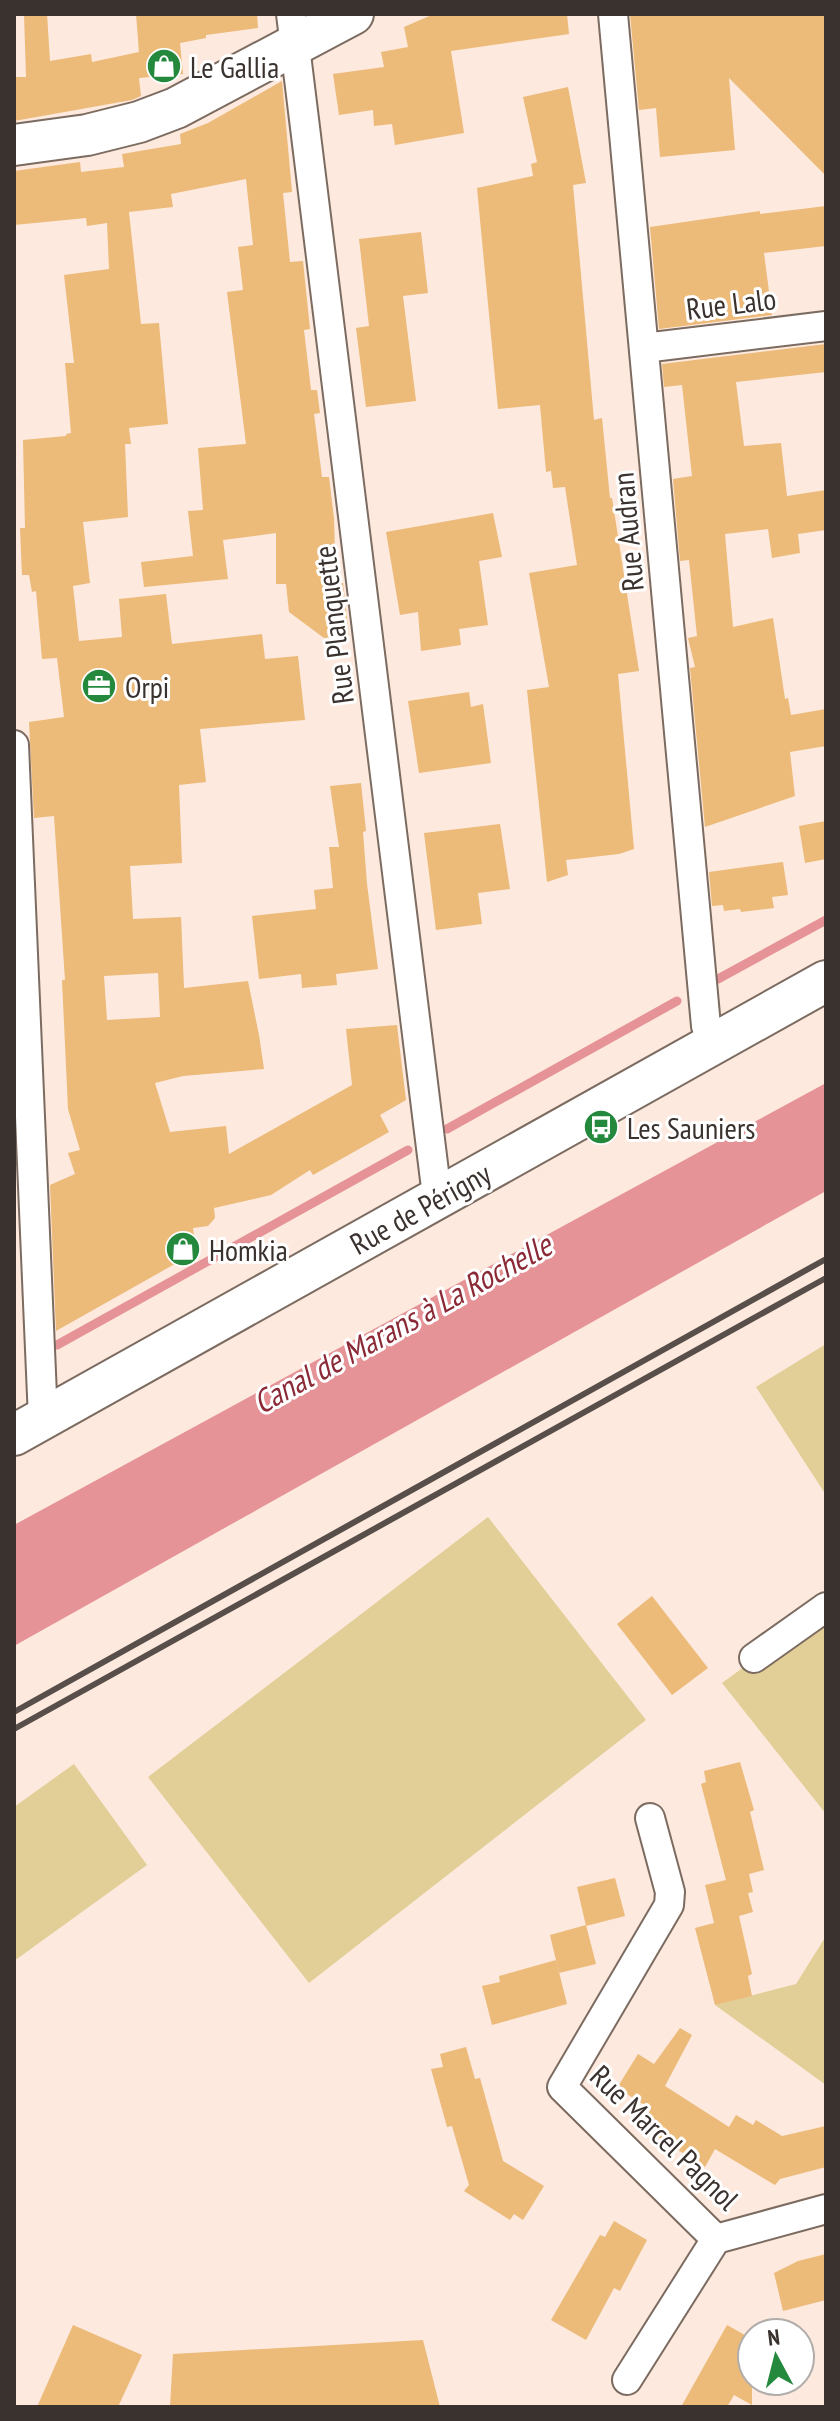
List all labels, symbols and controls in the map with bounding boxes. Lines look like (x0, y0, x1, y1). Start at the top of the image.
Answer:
shop icon: Le Gallia (145, 47, 183, 85)
place label: Le Gallia (190, 47, 279, 86)
street label: Rue Lalo (684, 278, 778, 328)
street label: Rue Audran (602, 471, 652, 593)
street label: Rue Planquette (304, 544, 362, 706)
office icon: Orpi (80, 667, 118, 705)
place label: Orpi (125, 667, 169, 706)
bus stop icon: Les Sauniers (582, 1108, 620, 1146)
place label: Les Sauniers (627, 1108, 755, 1147)
street label: Rue de Périgny (343, 1153, 498, 1263)
water label: Canal de Marans à La Rochelle (245, 1223, 560, 1423)
shop icon: Homkia (164, 1230, 202, 1268)
place label: Homkia (209, 1230, 288, 1269)
street label: Rue Marcel Pagnol (582, 2056, 748, 2218)
north arrow (736, 2317, 816, 2397)
text: N (766, 2323, 781, 2352)

